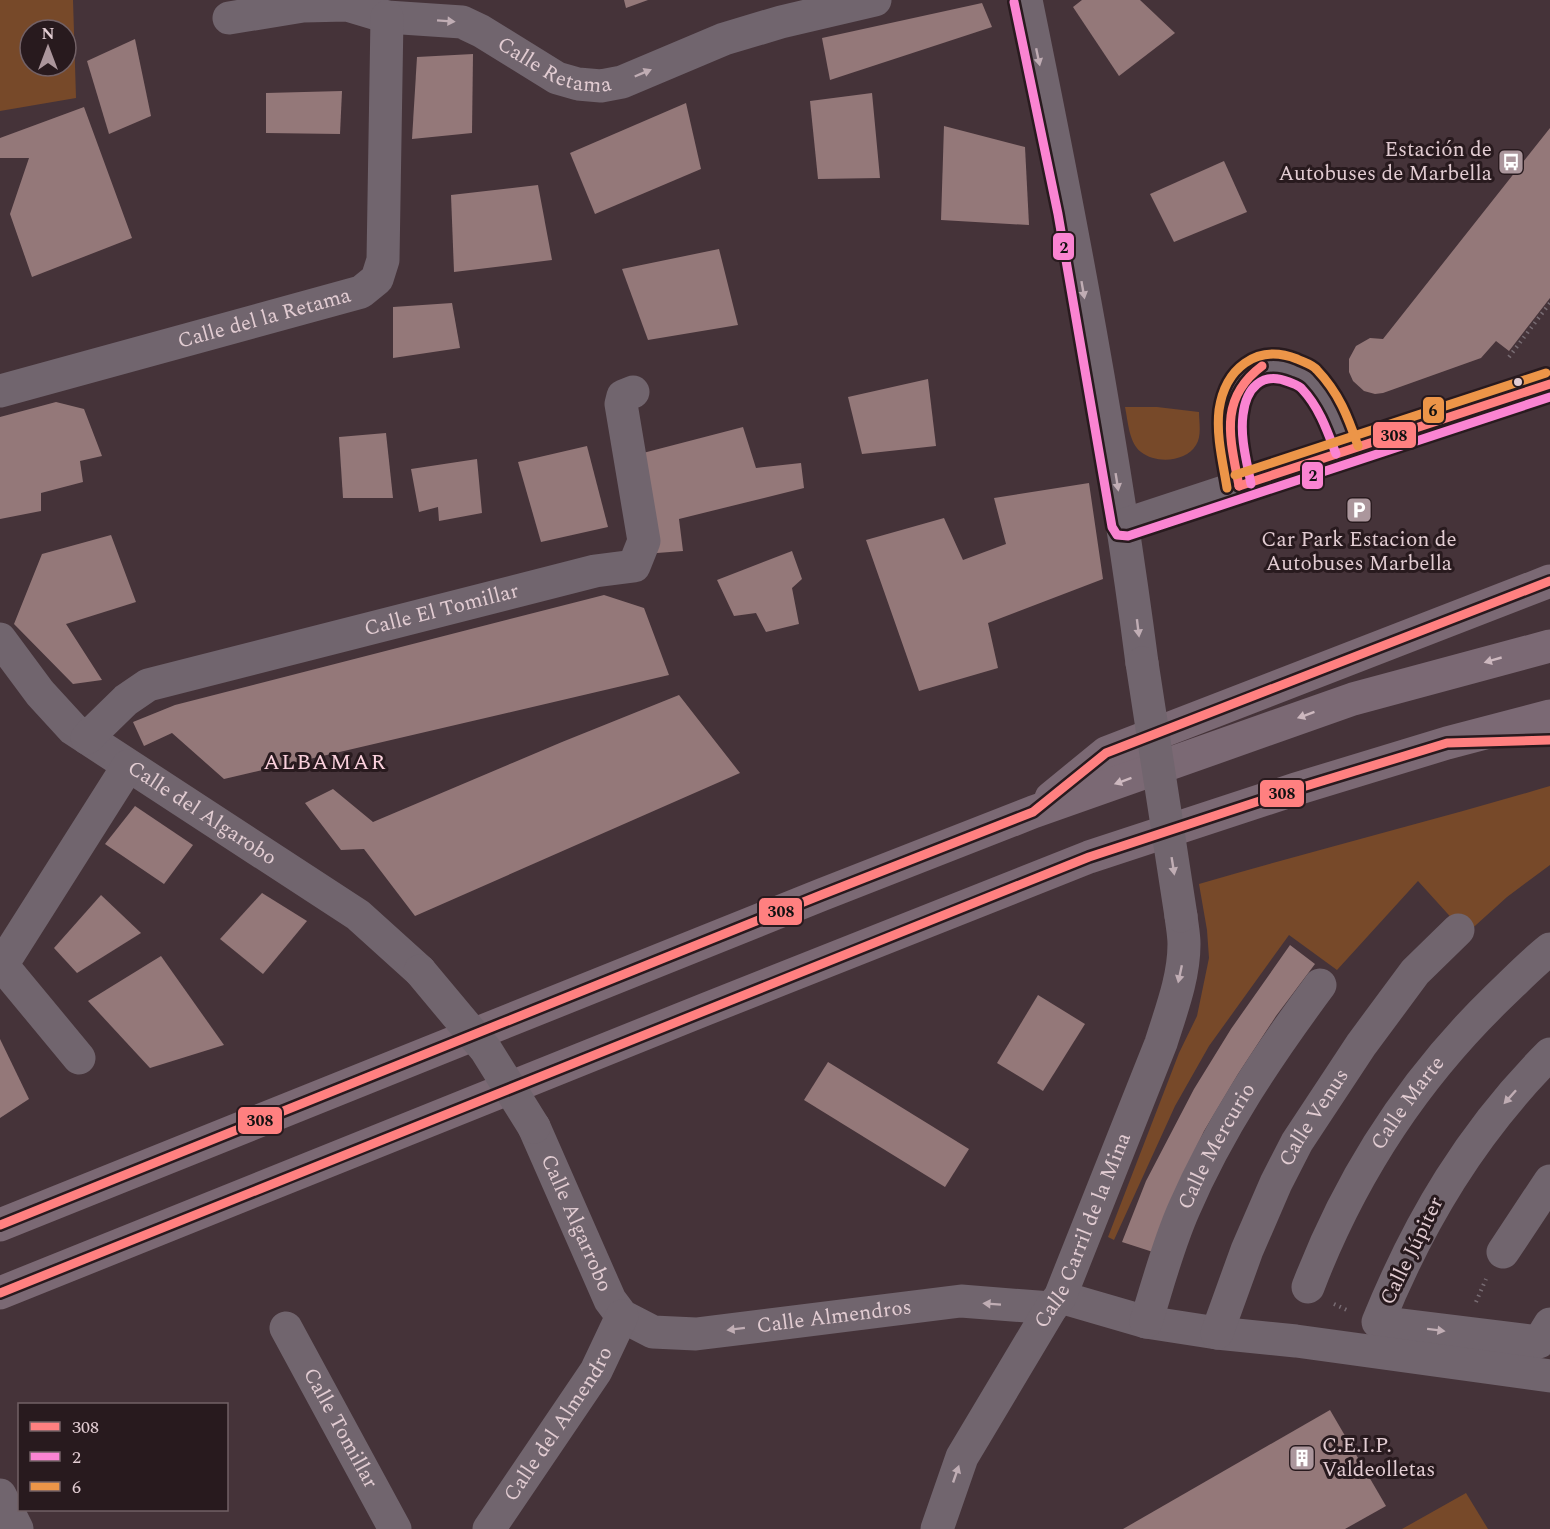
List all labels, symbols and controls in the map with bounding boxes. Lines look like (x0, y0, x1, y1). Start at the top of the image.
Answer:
one-way arrow (436, 16, 455, 26)
north arrow (18, 18, 78, 78)
text: N (41, 22, 55, 46)
street label: Calle Retama (491, 29, 615, 102)
one-way arrow (1033, 48, 1043, 67)
one-way arrow (635, 68, 653, 78)
place label: Estación de Autobuses de Marbella (1279, 134, 1493, 190)
bus stop icon: Estación de Autobuses de Marbella (1496, 147, 1526, 177)
line badge: 2 (1052, 232, 1075, 261)
text: 2 (1060, 236, 1069, 260)
street label: Calle del la Retama (174, 279, 355, 358)
one-way arrow (1079, 280, 1088, 299)
unlabelled marker (1512, 376, 1524, 388)
line badge: 6 (1422, 396, 1445, 424)
text: 6 (1429, 399, 1438, 423)
line badge: 308 (1372, 421, 1417, 449)
text: 308 (1381, 424, 1407, 448)
line badge: 2 (1301, 461, 1324, 490)
text: 2 (1309, 464, 1318, 488)
one-way arrow (1112, 473, 1121, 492)
parking icon: Car Park Estacion de Autobuses Marbella (1344, 495, 1374, 525)
place label: Car Park Estacion de Autobuses Marbella (1261, 524, 1457, 580)
street label: Calle El Tomillar (361, 575, 522, 645)
one-way arrow (1133, 618, 1142, 637)
one-way arrow (1484, 655, 1502, 665)
one-way arrow (1297, 711, 1315, 721)
district label: ALBAMAR (263, 746, 387, 779)
street label: Calle del Algarobo (121, 753, 283, 874)
one-way arrow (1114, 776, 1132, 786)
line badge: 308 (1259, 779, 1305, 808)
text: 308 (1269, 782, 1295, 806)
one-way arrow (1169, 857, 1178, 876)
line badge: 308 (758, 897, 803, 926)
text: 308 (768, 900, 794, 924)
one-way arrow (1175, 964, 1185, 983)
street label: Calle Marte (1363, 1049, 1453, 1156)
street label: Calle Venus (1271, 1062, 1357, 1172)
street label: Calle Mercurio (1170, 1077, 1264, 1215)
one-way arrow (1504, 1089, 1517, 1104)
line badge: 308 (237, 1106, 283, 1135)
text: 308 (247, 1109, 273, 1133)
street label: Calle Carril de la Mina (1026, 1127, 1140, 1335)
street label: Calle Algarrobo (532, 1149, 621, 1297)
street label: Calle Júpiter (1372, 1191, 1452, 1311)
street label: Calle Almendros (755, 1291, 913, 1342)
one-way arrow (983, 1299, 1002, 1309)
one-way arrow (726, 1325, 745, 1334)
one-way arrow (1426, 1325, 1445, 1334)
street label: Calle del Almendro (496, 1341, 621, 1508)
street label: Calle Tomillar (295, 1362, 386, 1494)
legend (18, 1403, 228, 1511)
text: 308 (72, 1414, 99, 1441)
place label: C.E.I.P. Valdeolletas (1322, 1430, 1435, 1486)
building icon: C.E.I.P. Valdeolletas (1287, 1443, 1317, 1473)
text: 2 (72, 1444, 81, 1471)
one-way arrow (952, 1465, 962, 1483)
text: 6 (72, 1474, 81, 1501)

